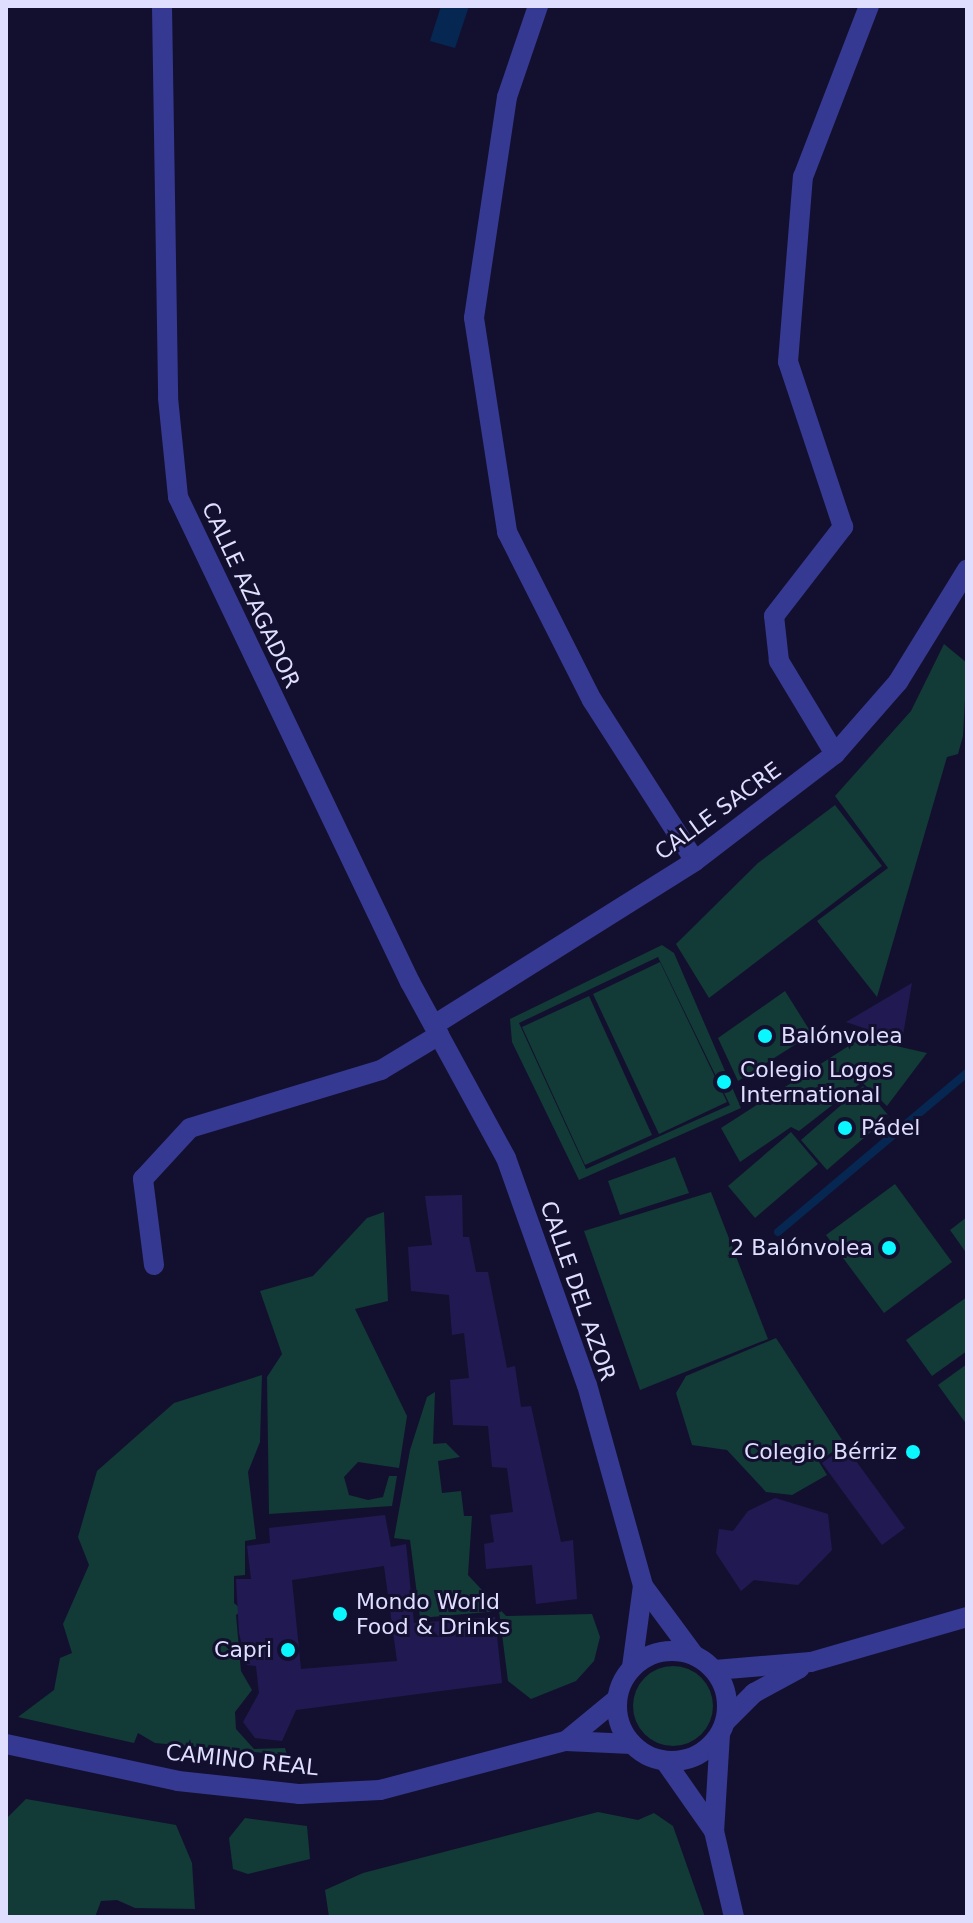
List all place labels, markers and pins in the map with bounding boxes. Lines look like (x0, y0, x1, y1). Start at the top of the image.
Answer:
place label: Balónvolea (781, 1023, 903, 1049)
marker: Balónvolea (756, 1027, 774, 1045)
place label: Colegio Logos International (740, 1056, 893, 1108)
marker: Colegio Logos International (715, 1073, 733, 1091)
place label: Pádel (861, 1115, 920, 1141)
marker: Pádel (836, 1119, 854, 1137)
place label: 2 Balónvolea (730, 1235, 873, 1261)
marker: 2 Balónvolea (880, 1239, 898, 1257)
place label: Colegio Bérriz (744, 1439, 897, 1465)
marker: Colegio Bérriz (904, 1443, 922, 1461)
place label: Mondo World Food & Drinks (356, 1588, 510, 1640)
marker: Mondo World Food & Drinks (331, 1605, 349, 1623)
place label: Capri (214, 1637, 272, 1663)
marker: Capri (279, 1641, 297, 1659)

